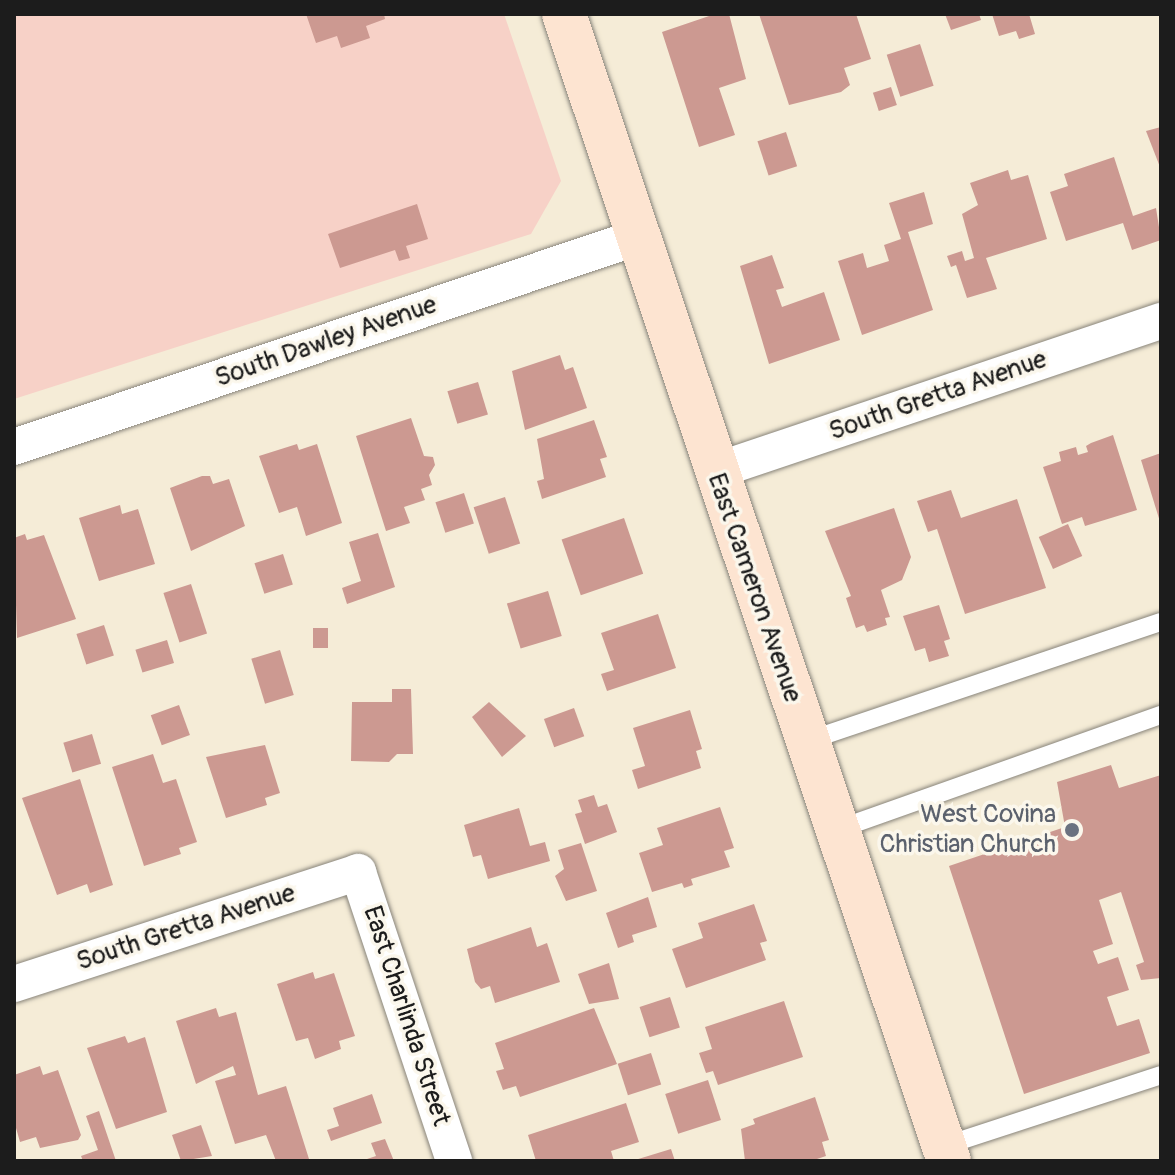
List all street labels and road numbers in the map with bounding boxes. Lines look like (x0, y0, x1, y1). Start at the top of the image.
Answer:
street label: South Dawley Avenue (211, 289, 441, 395)
street label: South Gretta Avenue (825, 344, 1051, 448)
street label: East Cameron Avenue (700, 469, 808, 707)
street label: South Gretta Avenue (73, 878, 299, 978)
street label: East Charlinda Street (356, 902, 456, 1130)

